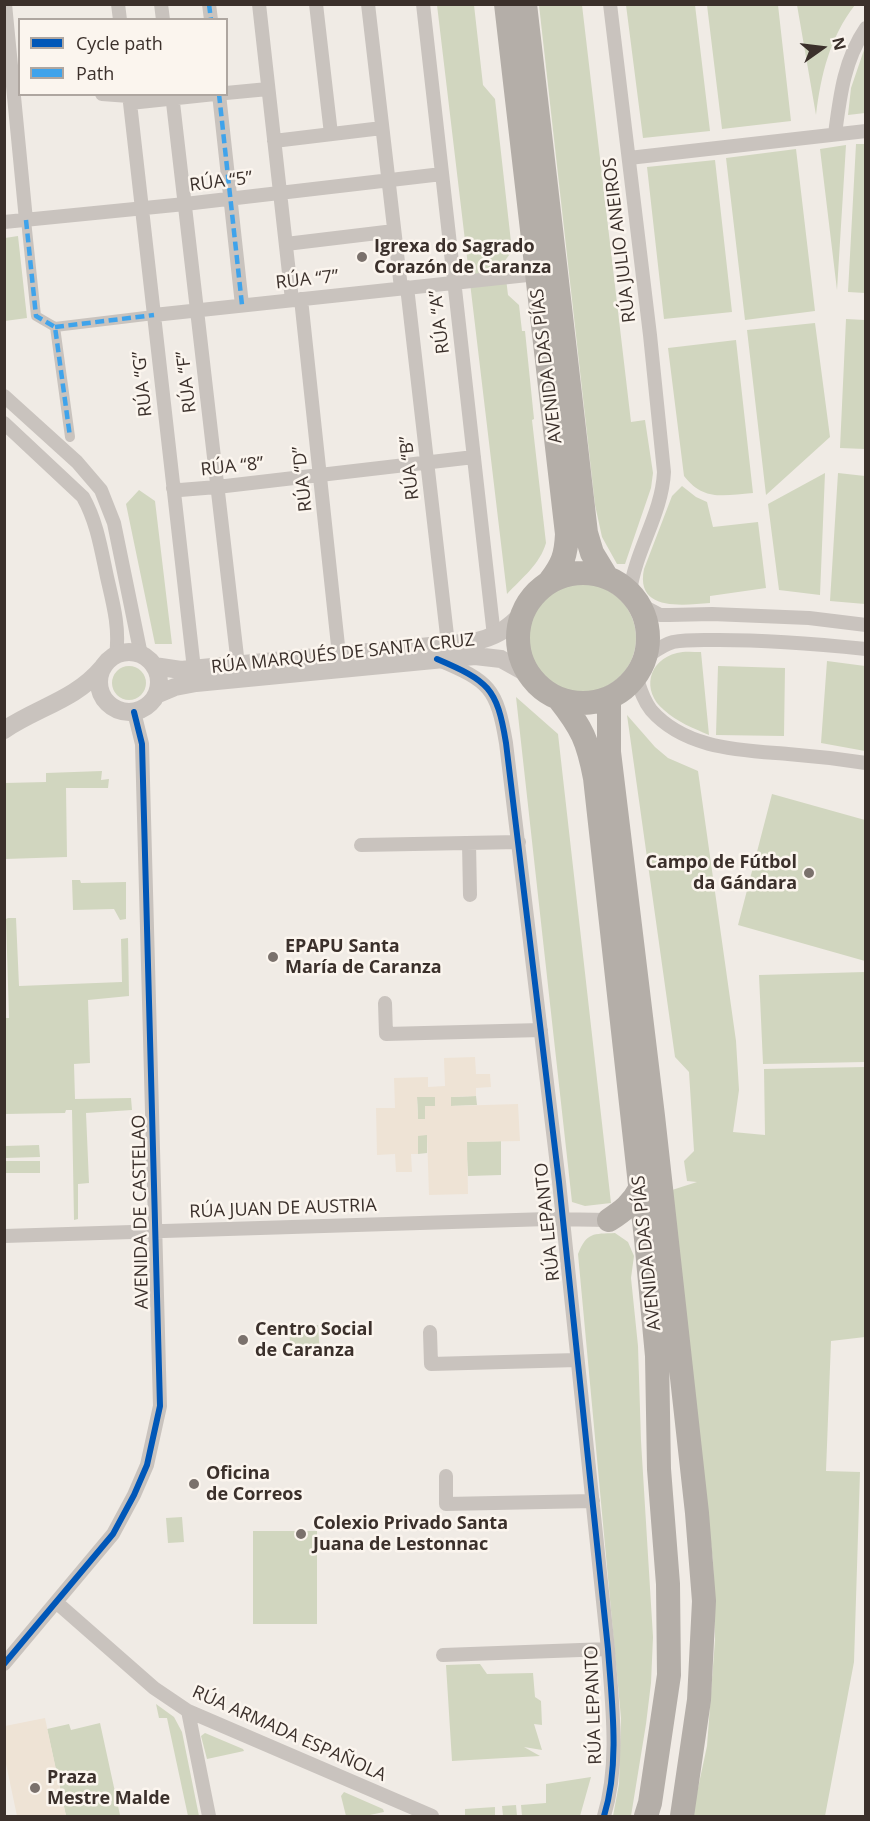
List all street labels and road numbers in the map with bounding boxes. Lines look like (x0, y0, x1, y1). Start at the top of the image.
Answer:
street label: RÚA JULIO ANEIROS (599, 156, 641, 324)
street label: RÚA “5” (188, 167, 254, 197)
street label: RÚA “7” (274, 266, 340, 294)
street label: AVENIDA DAS PÍAS (527, 287, 567, 445)
street label: RÚA “A” (425, 289, 455, 355)
street label: RÚA “G” (129, 350, 157, 418)
street label: RÚA “F” (172, 350, 202, 414)
street label: RÚA “B” (396, 435, 424, 501)
street label: RÚA “D” (289, 445, 317, 513)
street label: RÚA “8” (199, 453, 265, 481)
street label: RÚA MARQUÉS DE SANTA CRUZ (210, 629, 476, 679)
street label: AVENIDA DE CASTELAO (129, 1114, 153, 1310)
street label: RÚA LEPANTO (531, 1162, 565, 1282)
street label: AVENIDA DAS PÍAS (628, 1174, 666, 1332)
street label: RÚA JUAN DE AUSTRIA (189, 1195, 377, 1223)
street label: RÚA LEPANTO (581, 1645, 607, 1765)
street label: RÚA ARMADA ESPAÑOLA (189, 1681, 389, 1787)

